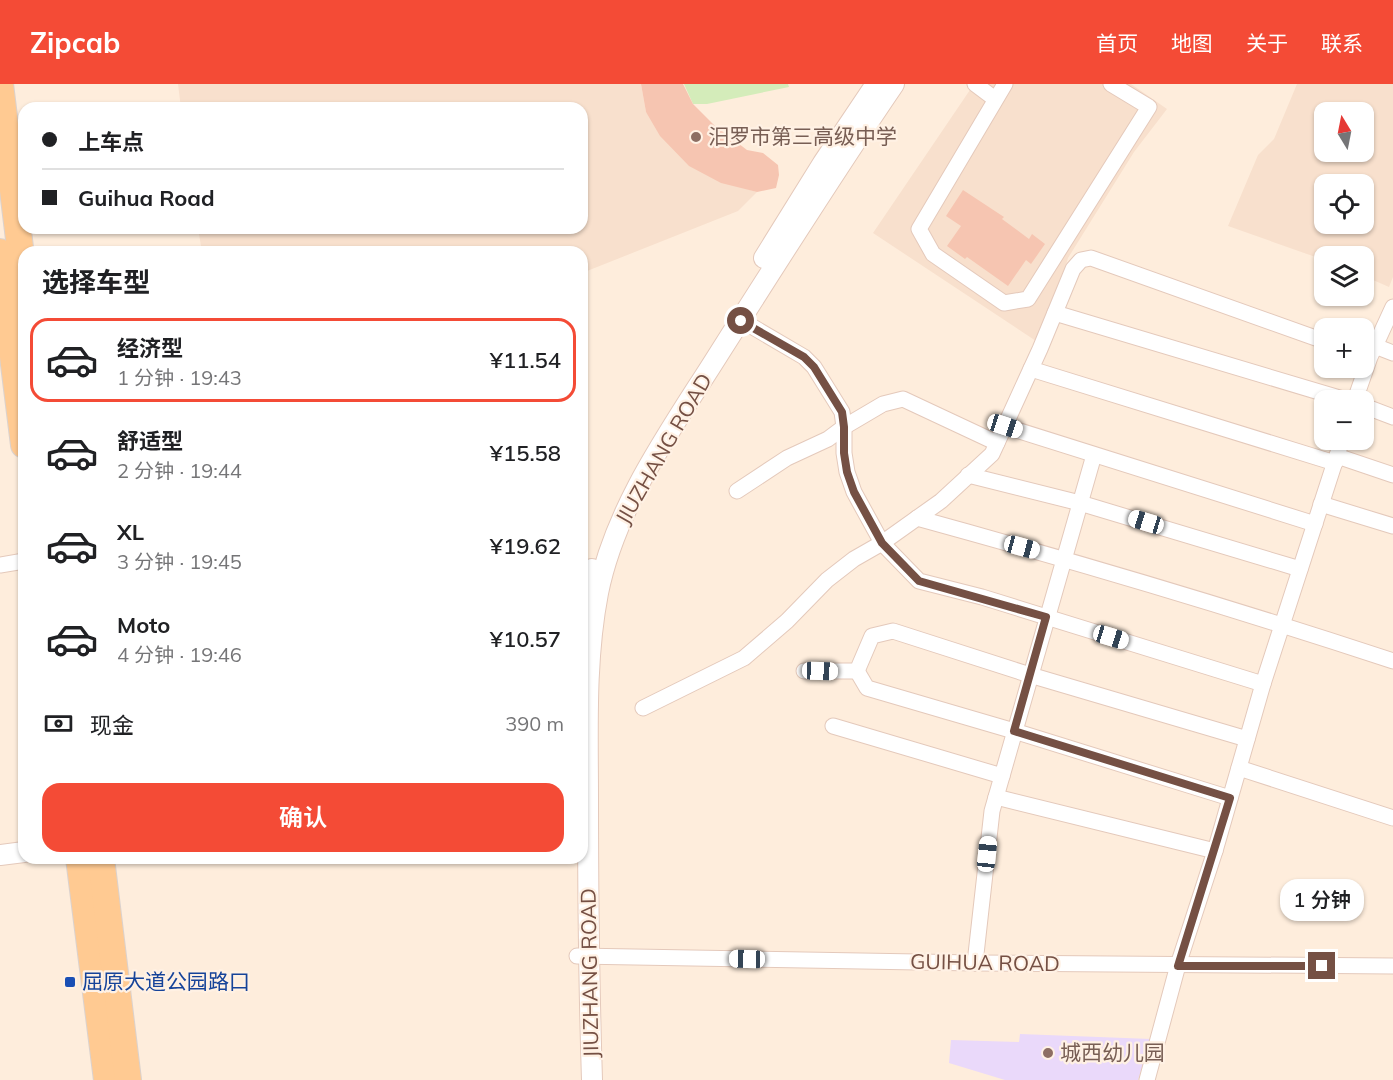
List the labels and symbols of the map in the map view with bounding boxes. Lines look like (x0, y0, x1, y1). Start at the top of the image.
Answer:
north arrow (1314, 102, 1374, 162)
place label: 汨罗市第三高级中学 (708, 123, 897, 149)
marker: 汨罗市第三高级中学 (689, 130, 703, 144)
route start (727, 307, 754, 334)
street label: JIUZHANG ROAD (609, 368, 717, 529)
car (985, 412, 1025, 440)
car (1126, 508, 1166, 536)
car (1002, 534, 1042, 560)
car (1091, 623, 1131, 651)
car (802, 661, 838, 681)
car (976, 835, 998, 873)
callout: 1 分钟 (1280, 879, 1364, 921)
street label: JIUZHANG ROAD (575, 888, 603, 1058)
street label: GUIHUA ROAD (910, 948, 1060, 976)
car (729, 950, 765, 968)
route end (1308, 952, 1335, 979)
place label: 屈原大道公园路口 (82, 968, 250, 994)
marker: 屈原大道公园路口 (63, 975, 77, 989)
place label: 城西幼儿园 (1060, 1039, 1165, 1065)
marker: 城西幼儿园 (1041, 1046, 1055, 1060)

